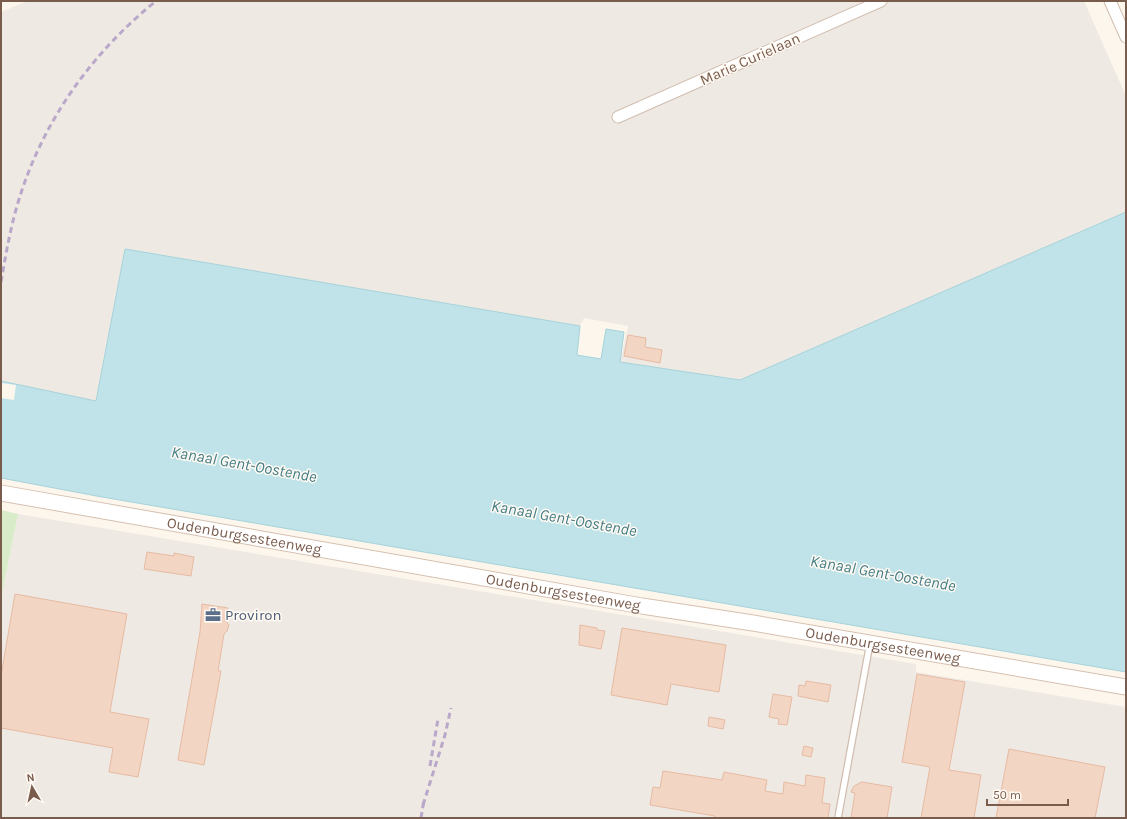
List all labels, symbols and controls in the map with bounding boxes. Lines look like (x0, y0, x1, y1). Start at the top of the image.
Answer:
street label: Marie Curielaan (697, 29, 803, 89)
water label: Kanaal Gent-Oostende (170, 442, 319, 486)
water label: Kanaal Gent-Oostende (490, 496, 639, 540)
street label: Oudenburgsesteenweg (166, 513, 324, 558)
water label: Kanaal Gent-Oostende (809, 551, 958, 595)
street label: Oudenburgsesteenweg (485, 570, 643, 615)
office icon: Proviron (204, 606, 222, 624)
place label: Proviron (225, 606, 282, 624)
street label: Oudenburgsesteenweg (804, 623, 962, 668)
north arrow (12, 767, 52, 807)
text: N (26, 771, 35, 785)
scale bar (987, 781, 1068, 807)
text: 50 m (993, 788, 1021, 802)

